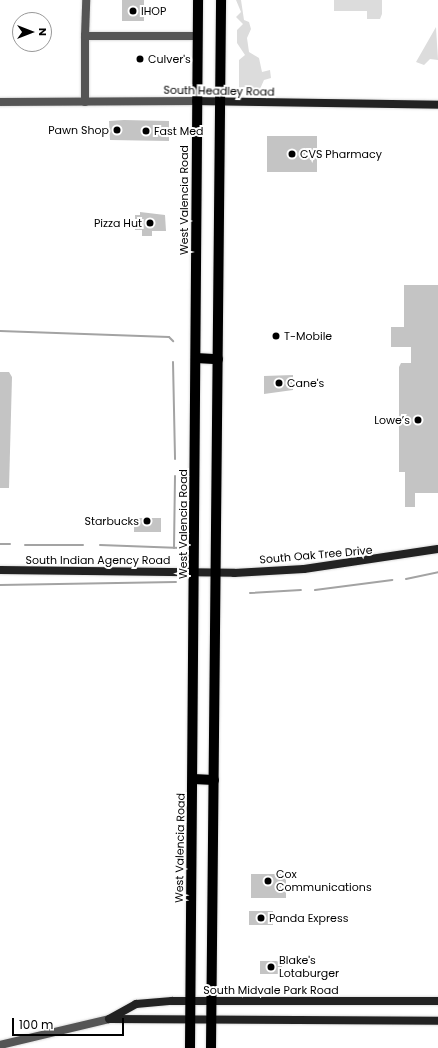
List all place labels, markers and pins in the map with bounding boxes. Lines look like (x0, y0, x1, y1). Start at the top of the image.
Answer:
place label: IHOP (141, 4, 166, 18)
marker: IHOP (128, 6, 138, 16)
place label: Culver's (148, 52, 191, 66)
marker: Culver's (135, 54, 145, 64)
place label: Pawn Shop (48, 123, 109, 137)
place label: Fast Med (154, 124, 203, 138)
marker: Pawn Shop (112, 125, 122, 135)
marker: Fast Med (141, 126, 151, 136)
place label: CVS Pharmacy (300, 147, 382, 161)
marker: CVS Pharmacy (287, 149, 297, 159)
place label: Pizza Hut (94, 216, 142, 230)
marker: Pizza Hut (145, 218, 155, 228)
place label: T-Mobile (284, 329, 332, 343)
marker: T-Mobile (271, 331, 281, 341)
place label: Cane's (287, 376, 324, 390)
marker: Cane's (274, 378, 284, 388)
place label: Lowe’s (374, 413, 410, 427)
marker: Lowe’s (413, 415, 423, 425)
place label: Starbucks (84, 514, 139, 528)
marker: Starbucks (142, 516, 152, 526)
place label: Cox Communications (276, 868, 372, 894)
marker: Cox Communications (263, 876, 273, 886)
place label: Panda Express (269, 911, 348, 925)
marker: Panda Express (256, 913, 266, 923)
place label: Blake's Lotaburger (279, 954, 339, 980)
marker: Blake's Lotaburger (266, 962, 276, 972)

